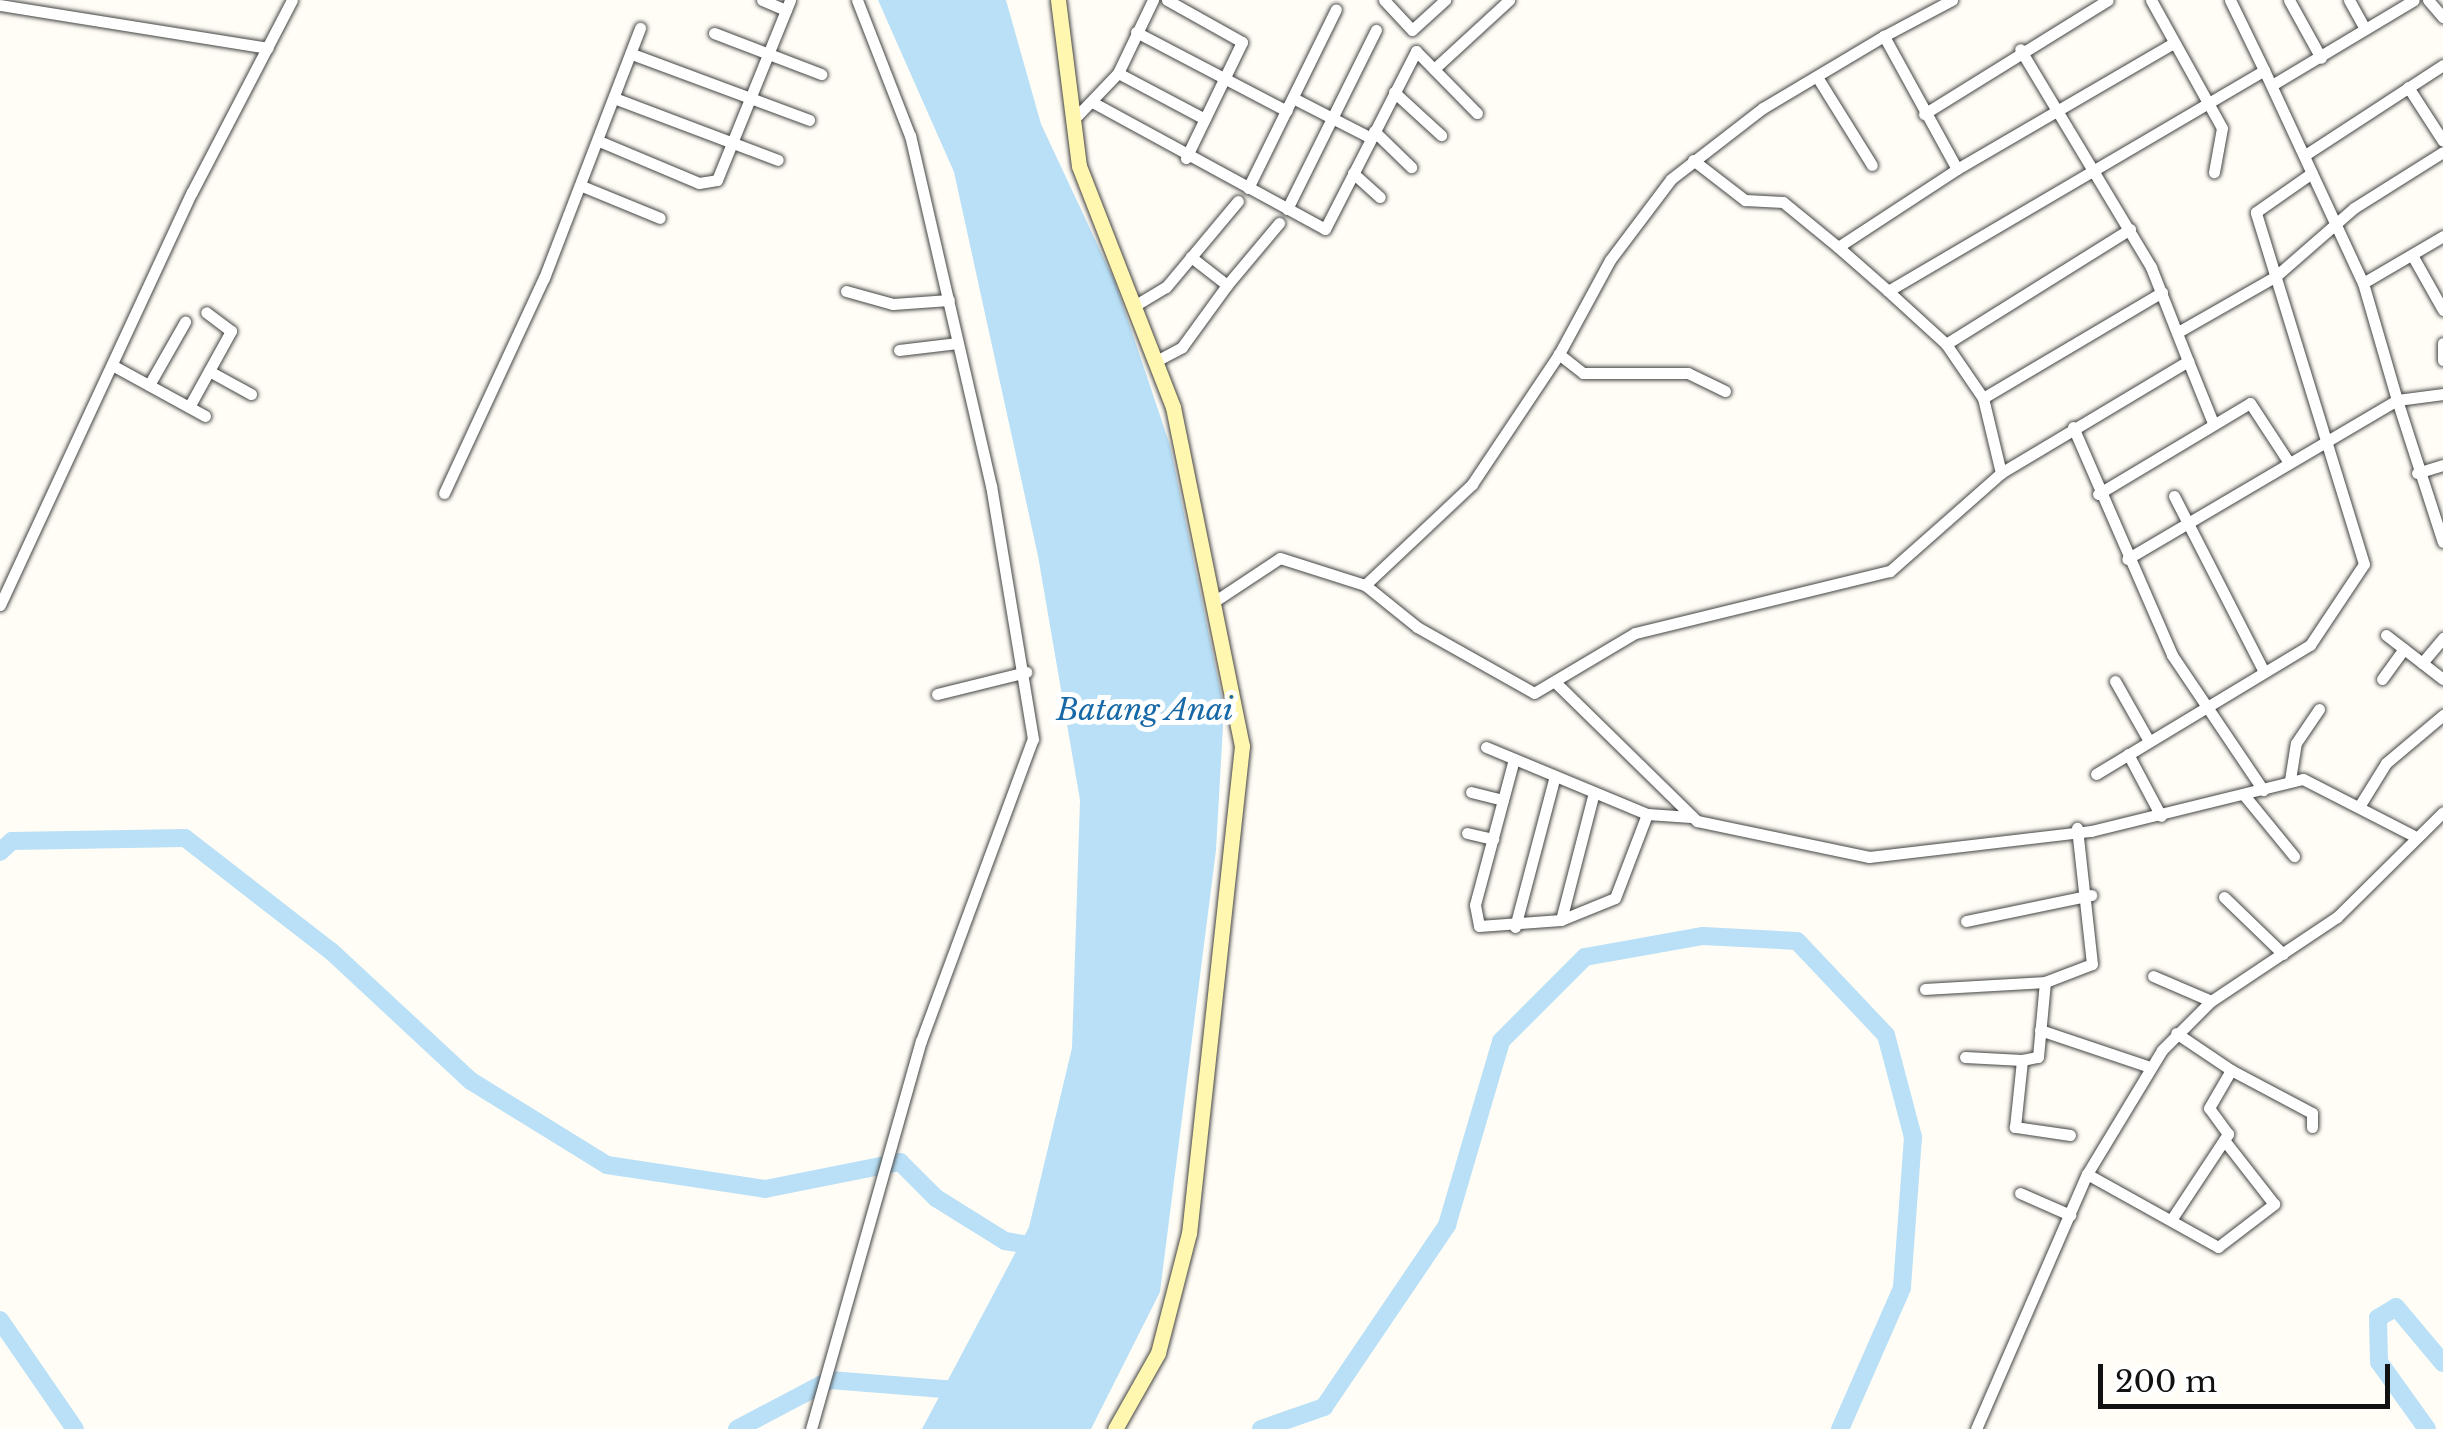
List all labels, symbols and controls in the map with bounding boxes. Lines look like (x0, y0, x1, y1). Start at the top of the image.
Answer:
water label: Batang Anai (1056, 692, 1234, 728)
scale bar (2103, 1344, 2396, 1406)
text: 200 m (2115, 1363, 2217, 1400)

